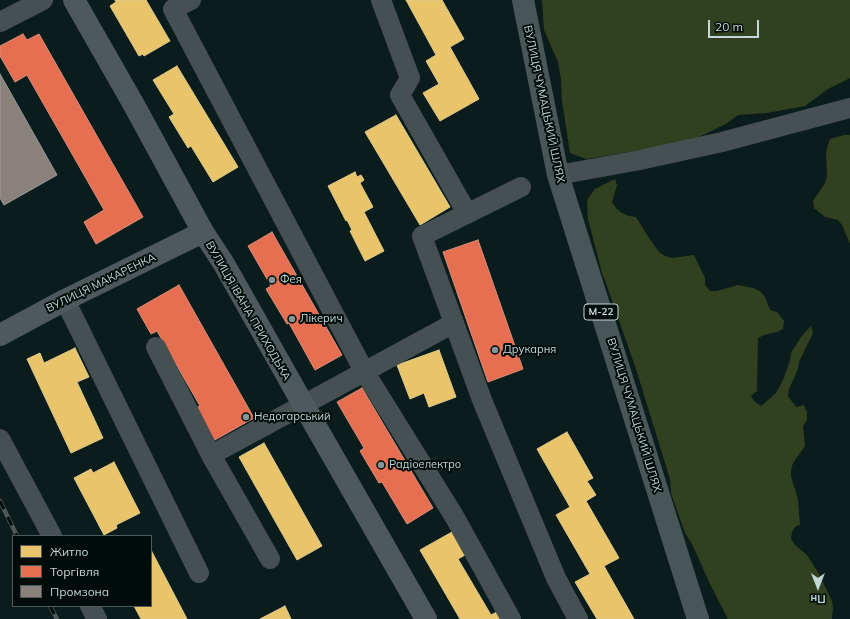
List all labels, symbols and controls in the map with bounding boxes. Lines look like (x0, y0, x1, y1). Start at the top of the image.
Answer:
scale bar (710, 12, 761, 38)
text: 20 m (715, 19, 743, 34)
street label: ВУЛИЦЯ ЧУМАЦЬКИЙ ШЛЯХ (521, 24, 567, 184)
street label: ВУЛИЦЯ ІВАНА ПРИХОДЬКА (203, 239, 293, 383)
street label: ВУЛИЦЯ МАКАРЕНКА (44, 251, 158, 315)
place label: Фея (280, 273, 302, 287)
marker: Фея (267, 275, 277, 285)
road number: М-22 (584, 304, 618, 320)
place label: Лікерич (300, 312, 343, 326)
marker: Лікерич (287, 314, 297, 324)
street label: ВУЛИЦЯ ЧУМАЦЬКИЙ ШЛЯХ (604, 336, 664, 494)
place label: Друкарня (503, 343, 556, 357)
marker: Друкарня (490, 345, 500, 355)
place label: Недогарський (254, 410, 331, 424)
marker: Недогарський (241, 412, 251, 422)
place label: Радіоелектро (389, 458, 461, 472)
marker: Радіоелектро (376, 460, 386, 470)
legend (12, 535, 152, 607)
text: Житло (50, 544, 89, 559)
text: Торгівля (50, 564, 99, 579)
north arrow (798, 567, 838, 607)
text: Промзона (50, 584, 109, 599)
text: Пн (810, 592, 826, 606)

